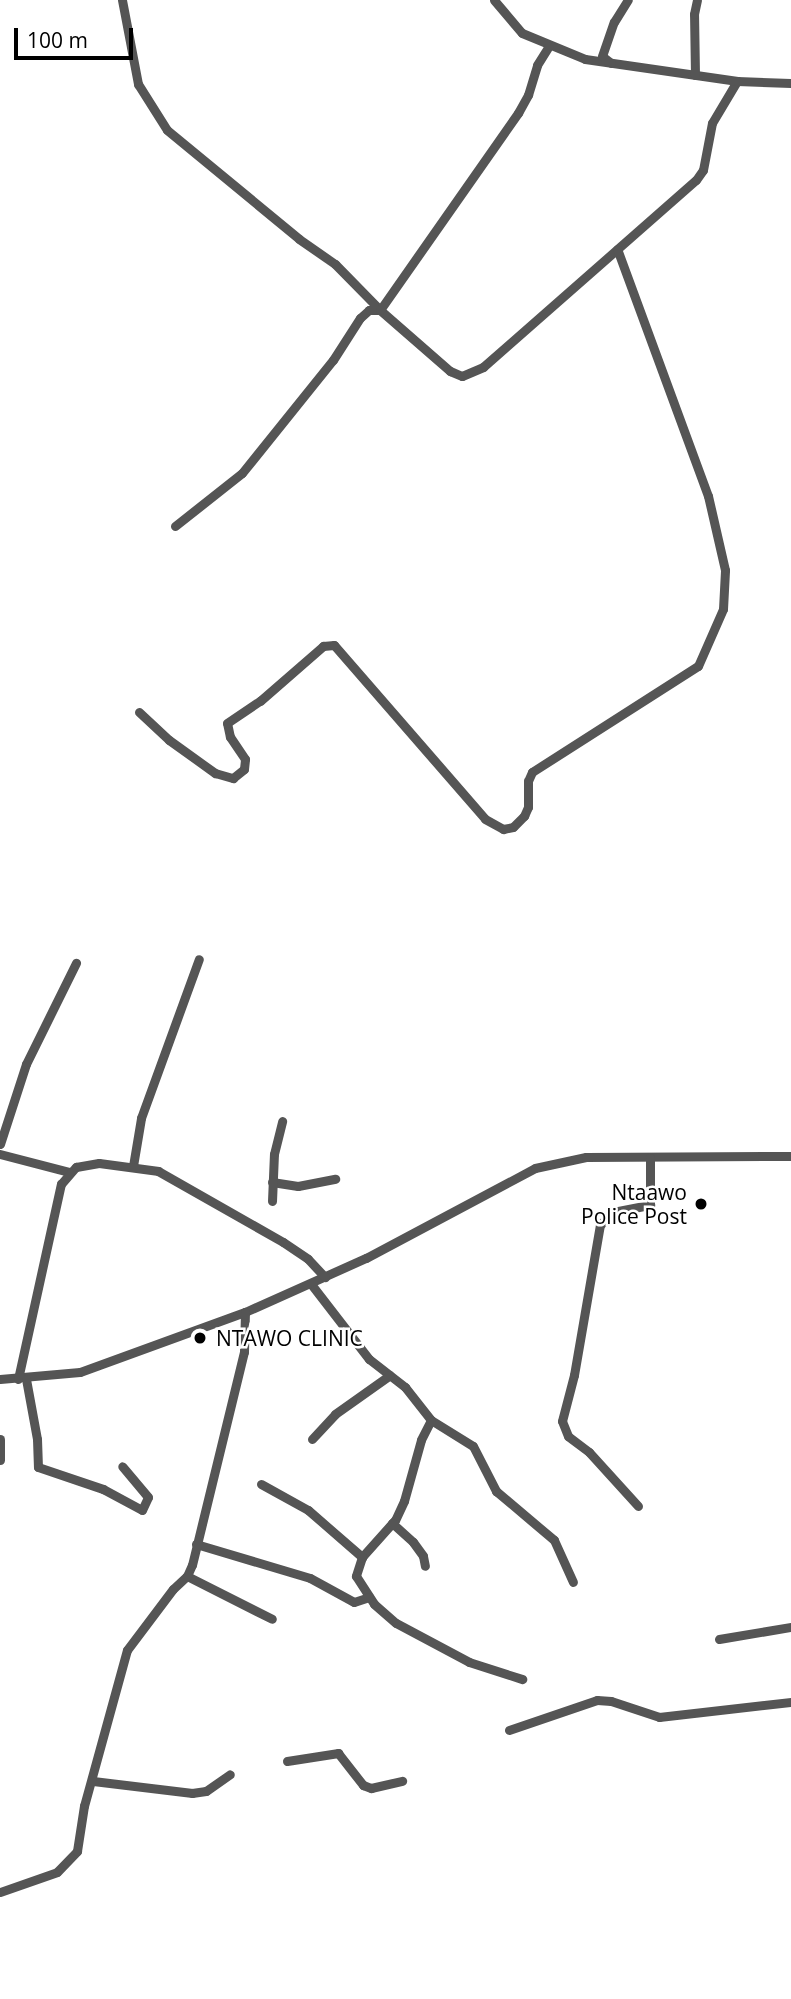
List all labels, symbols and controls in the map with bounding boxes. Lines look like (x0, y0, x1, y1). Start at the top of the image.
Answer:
scale bar (18, 14, 136, 58)
text: 100 m (27, 26, 88, 54)
place label: Ntaawo Police Post (581, 1179, 687, 1229)
marker: Ntaawo Police Post (693, 1196, 709, 1212)
place label: NTAWO CLINIC (216, 1325, 363, 1351)
marker: NTAWO CLINIC (190, 1328, 210, 1348)

